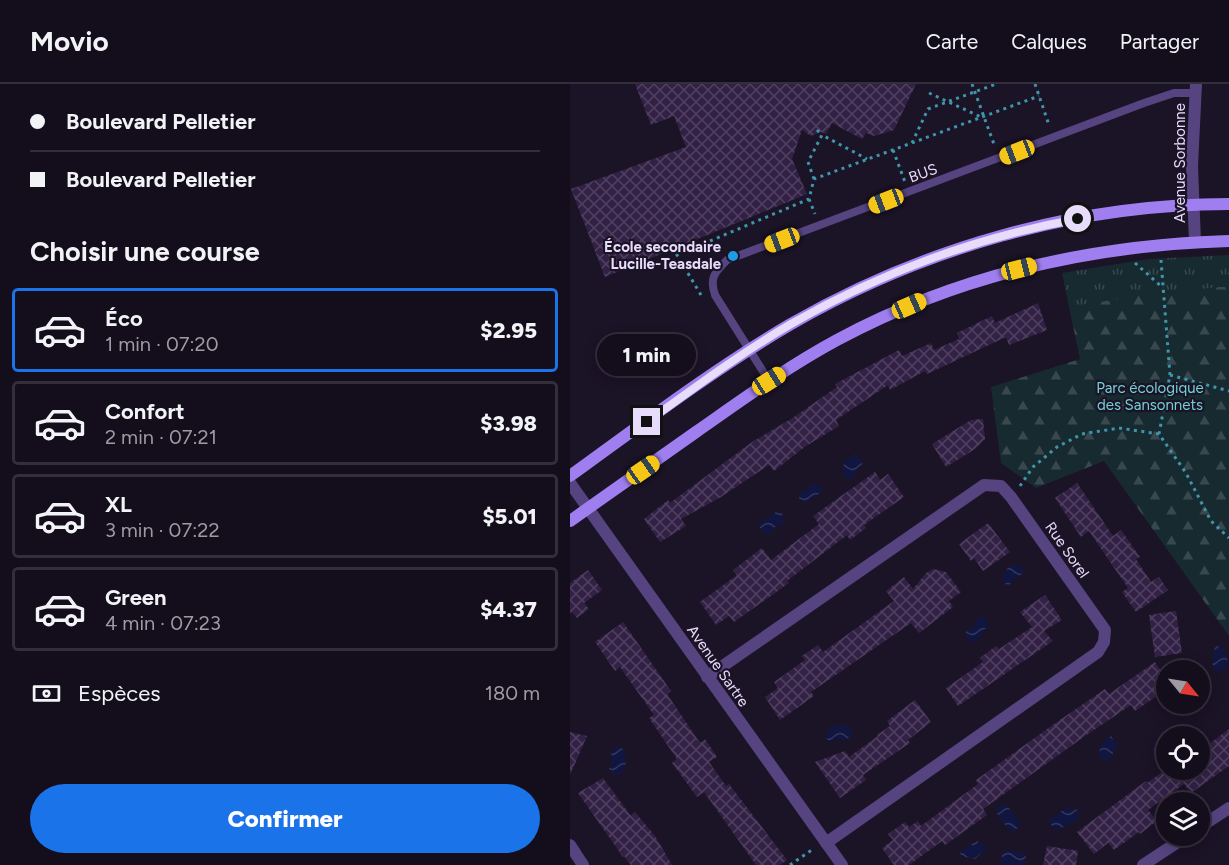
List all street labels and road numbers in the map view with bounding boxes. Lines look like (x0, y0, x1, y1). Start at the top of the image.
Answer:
street label: Avenue Sorbonne (1171, 103, 1189, 223)
street label: BUS (906, 160, 940, 186)
street label: Rue Sorel (1041, 519, 1093, 581)
street label: Avenue Sartre (683, 622, 753, 710)

